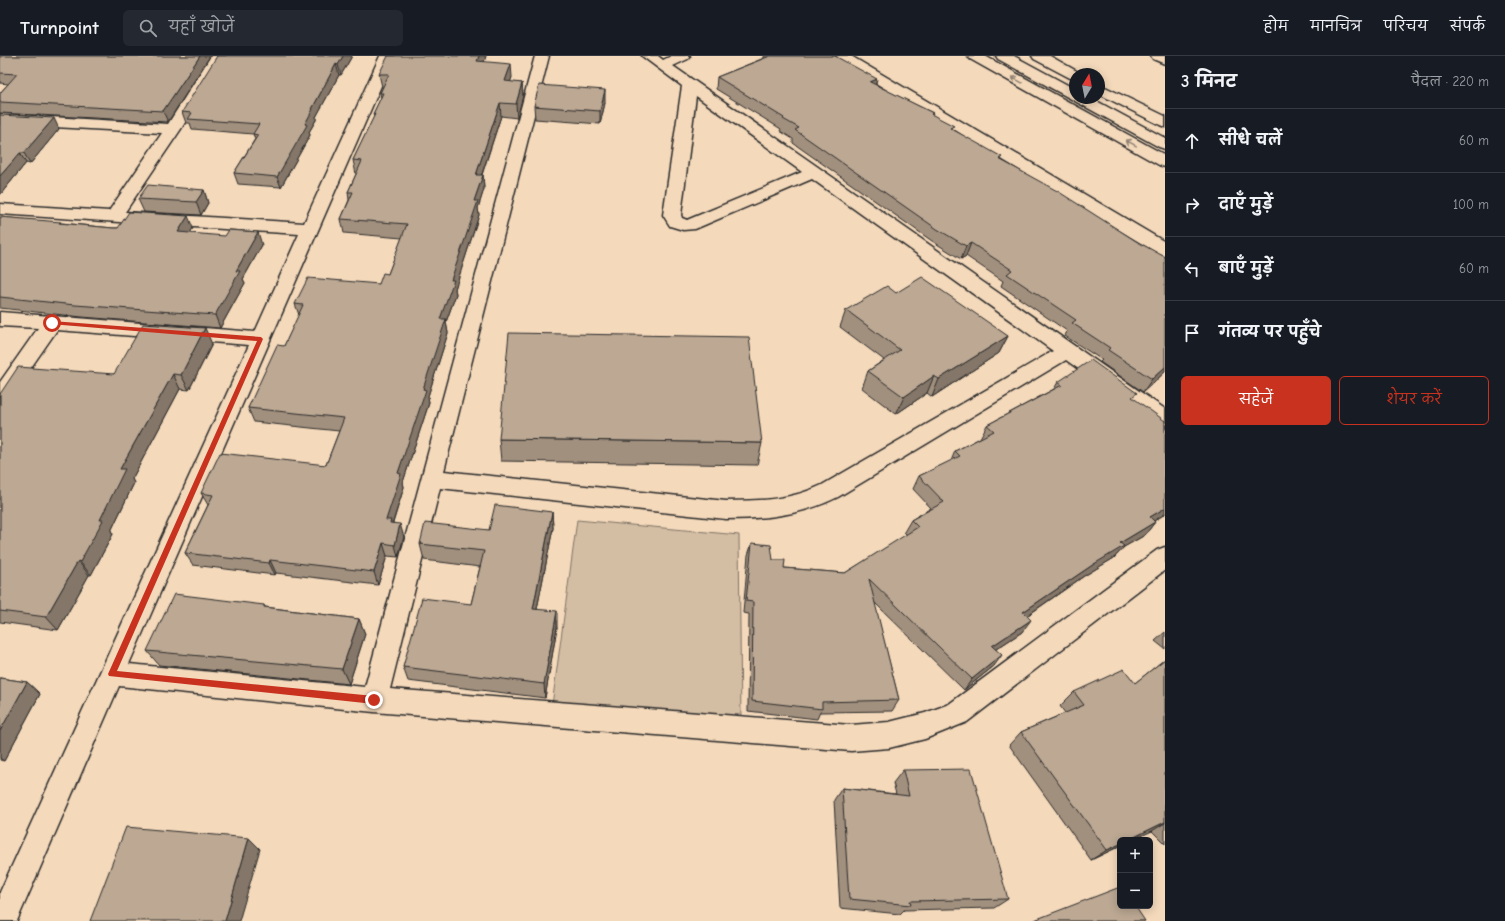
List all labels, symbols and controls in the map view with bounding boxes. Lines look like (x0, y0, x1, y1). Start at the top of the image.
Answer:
search box (123, 10, 403, 46)
text: Turnpoint (20, 17, 99, 39)
icon: search (137, 17, 159, 39)
text: यहाँ खोजें (169, 18, 234, 36)
text: होम (1264, 18, 1288, 35)
text: मानचित्र (1310, 18, 1362, 35)
text: परिचय (1384, 18, 1428, 35)
text: संपर्क (1450, 18, 1485, 35)
north arrow (1069, 68, 1105, 104)
text: 3 मिनट (1181, 72, 1237, 91)
text: पैदल · 220 m (1411, 74, 1489, 89)
one-way arrow (1011, 75, 1023, 83)
icon: ahead (1181, 130, 1203, 152)
text: सीधे चलें (1219, 131, 1282, 149)
text: 60 m (1459, 133, 1489, 148)
one-way arrow (1125, 139, 1137, 146)
icon: right (1181, 194, 1203, 216)
text: दाएँ मुड़ें (1219, 195, 1273, 213)
text: 100 m (1453, 197, 1489, 212)
icon: left (1181, 258, 1203, 280)
text: बाएँ मुड़ें (1219, 259, 1273, 277)
text: 60 m (1459, 261, 1489, 276)
route start (43, 314, 61, 332)
icon: arrive (1181, 322, 1203, 344)
text: गंतव्य पर पहुँचे (1219, 323, 1321, 341)
button: सहेजें (1181, 376, 1331, 425)
button: शेयर करें (1339, 376, 1489, 425)
route end (365, 691, 383, 709)
map controls (1117, 837, 1153, 909)
button: + (1117, 837, 1153, 873)
button: − (1117, 873, 1153, 909)

